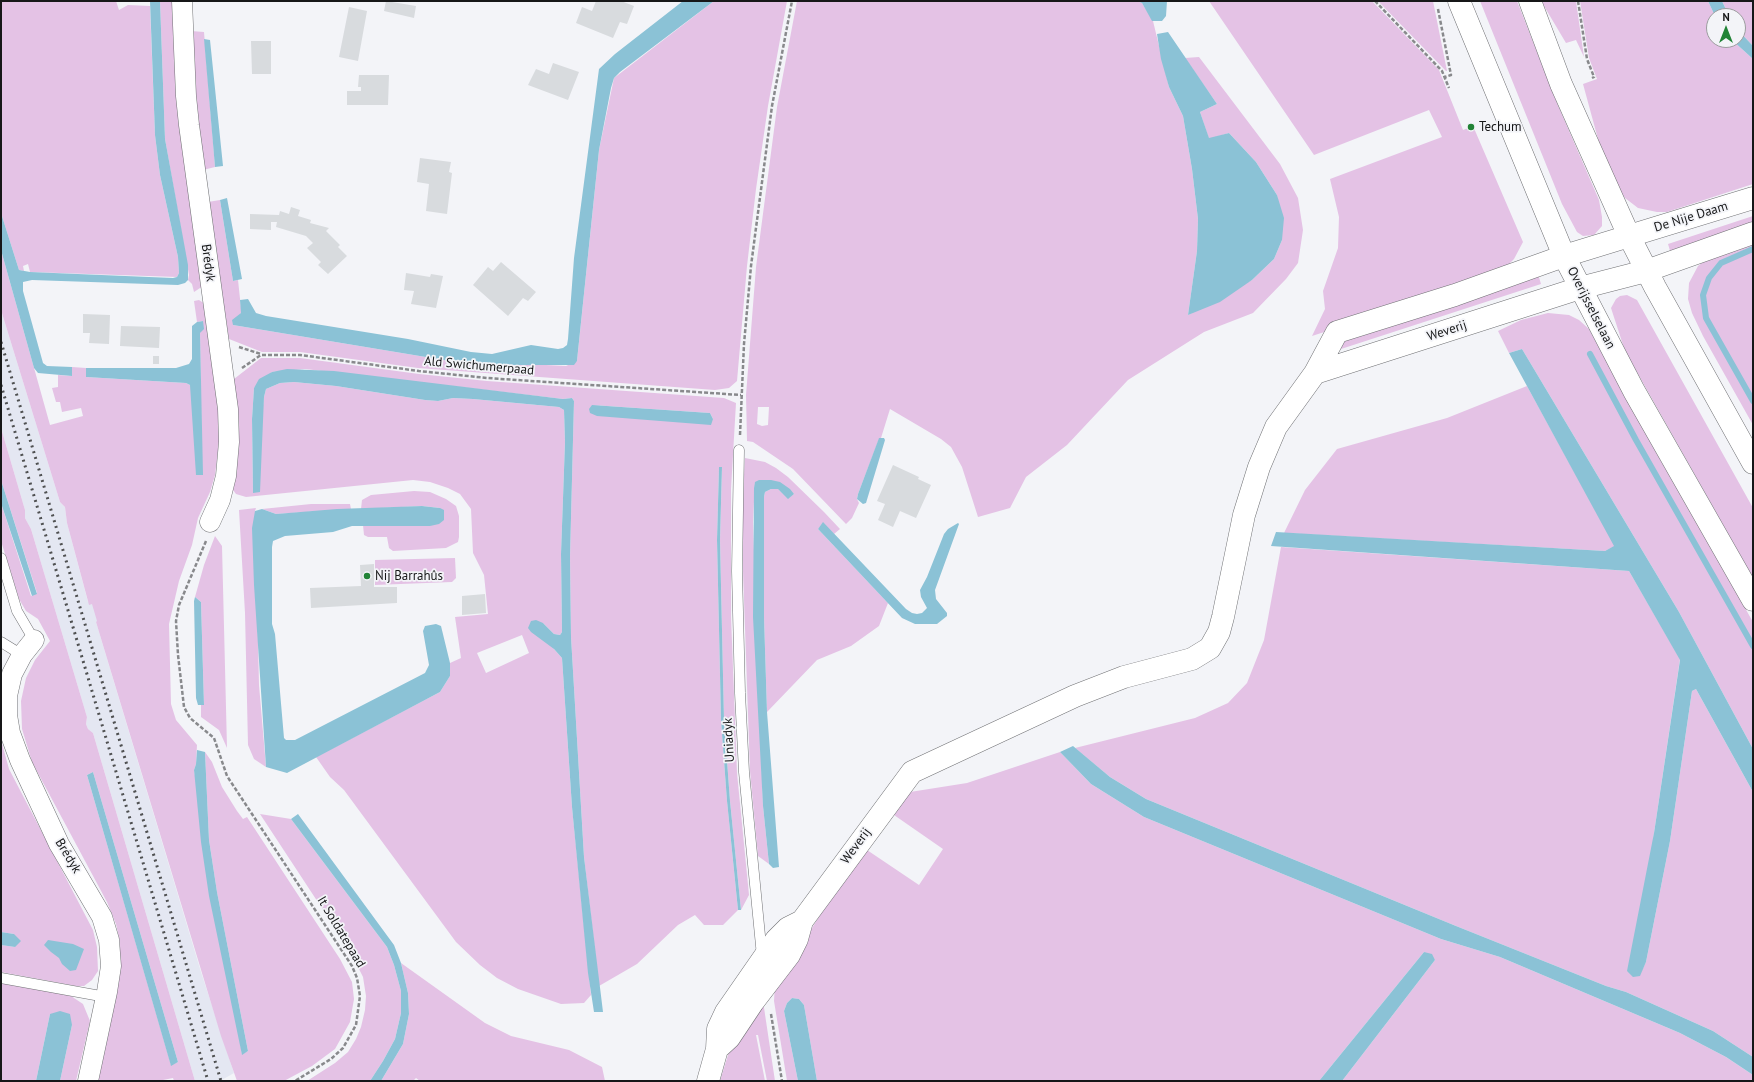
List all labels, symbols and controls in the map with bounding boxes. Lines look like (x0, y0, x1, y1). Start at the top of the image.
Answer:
north arrow (1706, 8, 1746, 48)
text: N (1722, 10, 1730, 24)
place label: Techum (1479, 119, 1522, 135)
marker: Techum (1466, 122, 1476, 132)
street label: De Nije Daam (1652, 198, 1730, 236)
street label: Brédyk (198, 243, 218, 283)
street label: Overijsselselaan (1564, 264, 1618, 352)
street label: Weverij (1425, 317, 1469, 345)
street label: Ald Swichumerpaad (423, 353, 535, 379)
place label: Nij Barrahûs (375, 568, 443, 584)
marker: Nij Barrahûs (362, 571, 372, 581)
street label: Uniadyk (720, 717, 738, 763)
street label: Weverij (838, 825, 874, 867)
street label: Brédyk (52, 836, 84, 876)
street label: It Soldatepaad (314, 893, 368, 971)

